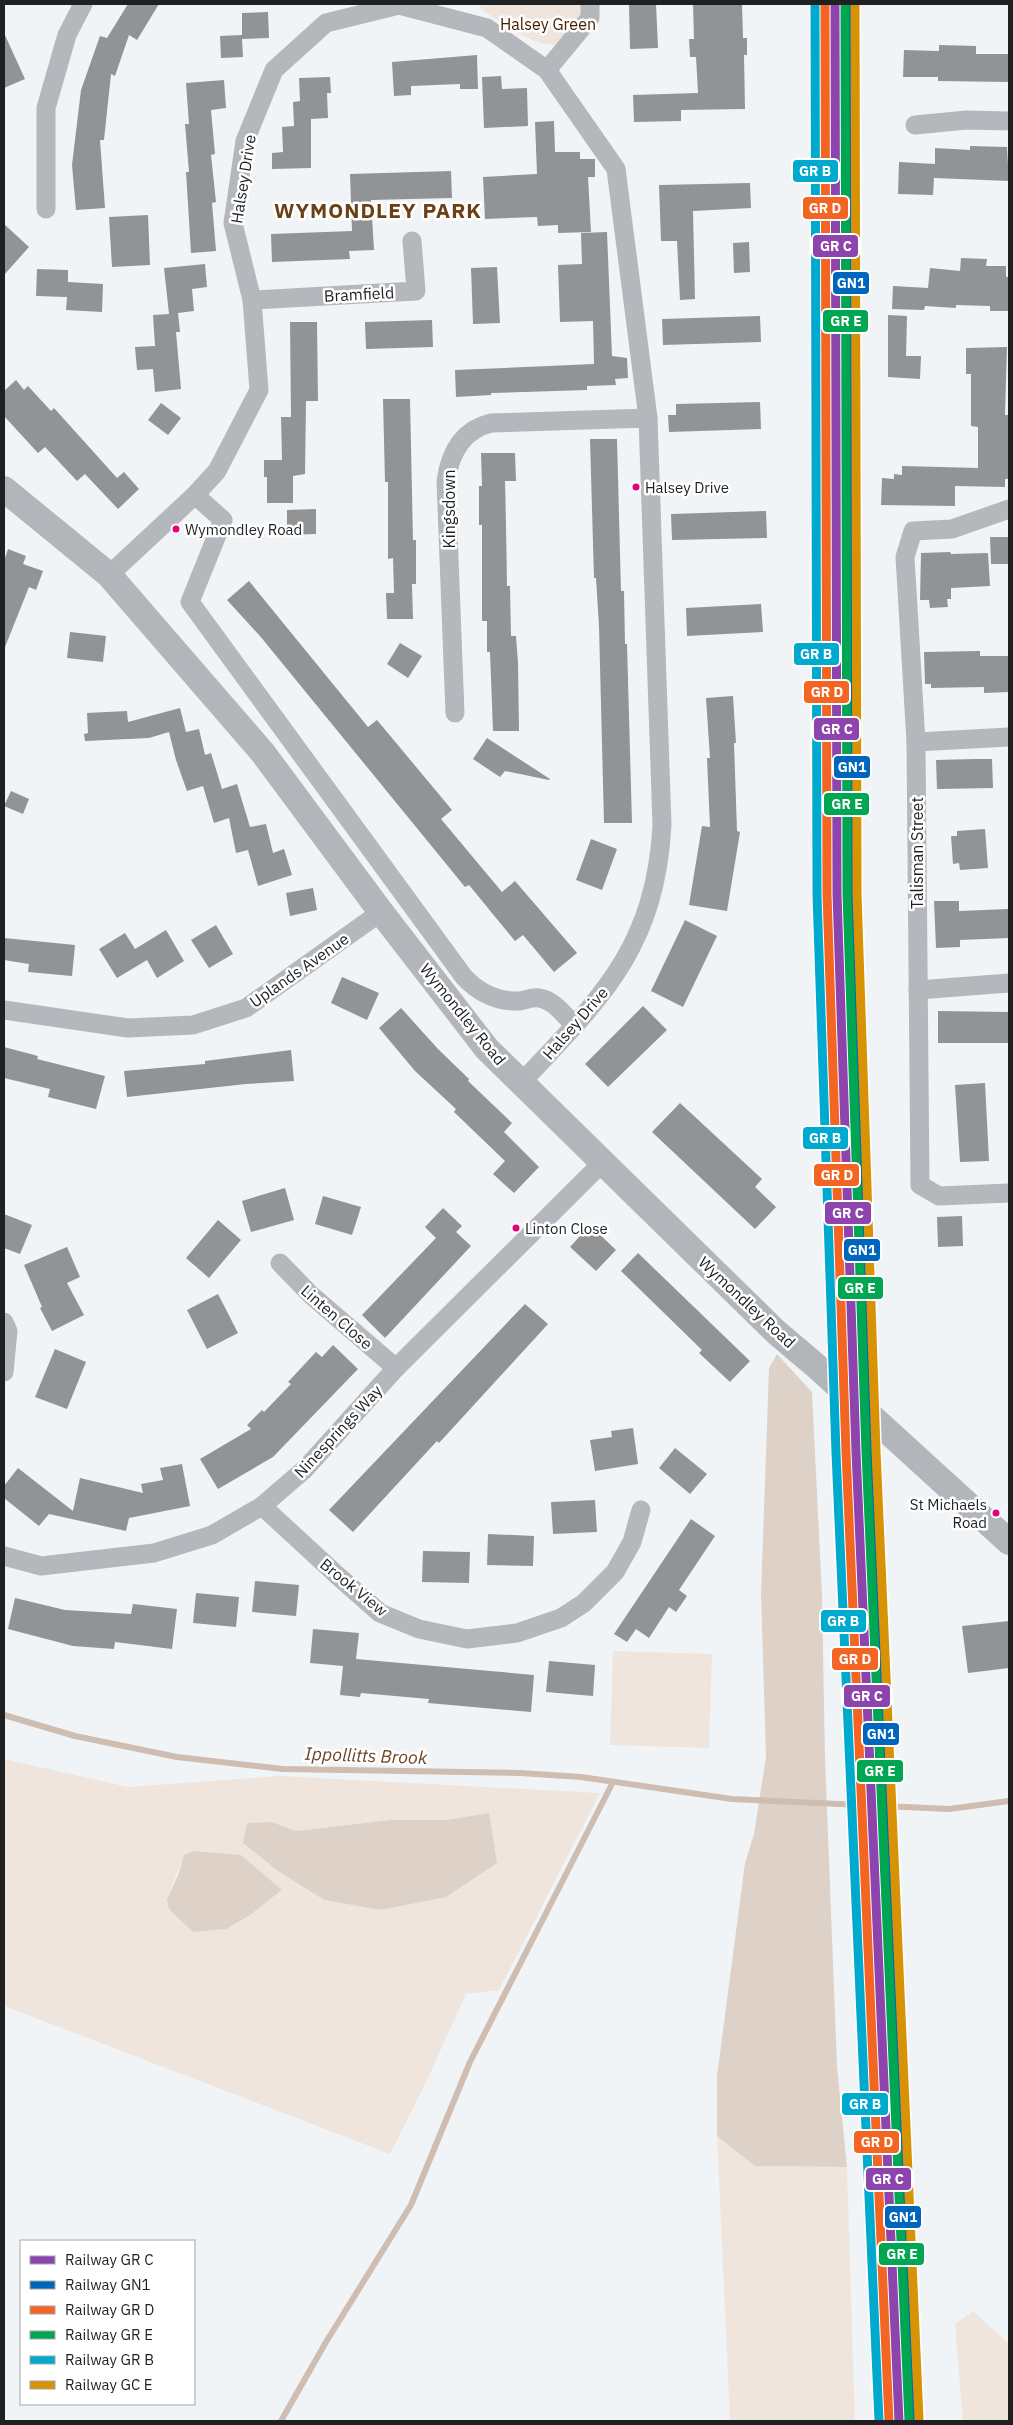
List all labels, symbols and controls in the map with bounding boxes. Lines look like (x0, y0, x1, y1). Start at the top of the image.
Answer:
park label: Halsey Green (500, 14, 596, 34)
street label: Halsey Drive (226, 133, 260, 225)
line badge: GR B (792, 159, 839, 183)
text: GR B (799, 162, 831, 180)
district label: WYMONDLEY PARK (274, 196, 482, 224)
line badge: GR D (802, 196, 849, 220)
text: GR D (809, 199, 842, 217)
line badge: GR C (812, 234, 859, 258)
text: GR C (820, 237, 852, 255)
line badge: GN1 (832, 271, 870, 295)
text: GN1 (837, 274, 866, 292)
street label: Bramfield (323, 282, 395, 306)
line badge: GR E (822, 309, 869, 333)
text: GR E (830, 312, 862, 330)
street label: Kingsdown (439, 469, 459, 549)
place label: Halsey Drive (645, 478, 729, 497)
marker: Halsey Drive (631, 482, 641, 492)
place label: Wymondley Road (185, 520, 302, 539)
marker: Wymondley Road (171, 524, 181, 534)
line badge: GR B (793, 642, 840, 666)
text: GR B (800, 645, 832, 663)
line badge: GR D (803, 680, 850, 704)
text: GR D (811, 683, 844, 701)
line badge: GR C (813, 717, 860, 741)
text: GR C (821, 720, 853, 738)
line badge: GN1 (833, 755, 871, 779)
text: GN1 (838, 758, 867, 776)
line badge: GR E (823, 792, 870, 816)
text: GR E (831, 795, 863, 813)
street label: Talisman Street (907, 797, 927, 909)
street label: Uplands Avenue (246, 928, 353, 1012)
street label: Wymondley Road (416, 959, 510, 1069)
street label: Halsey Drive (538, 982, 612, 1063)
line badge: GR B (802, 1126, 849, 1150)
text: GR B (809, 1129, 841, 1147)
line badge: GR D (813, 1163, 860, 1187)
text: GR D (821, 1166, 854, 1184)
line badge: GR C (824, 1201, 872, 1225)
text: GR C (832, 1204, 864, 1222)
place label: Linton Close (525, 1219, 608, 1238)
marker: Linton Close (511, 1223, 521, 1233)
line badge: GN1 (843, 1238, 881, 1262)
text: GN1 (848, 1241, 877, 1259)
street label: Wymondley Road (694, 1252, 800, 1352)
line badge: GR E (837, 1276, 884, 1300)
text: GR E (844, 1279, 876, 1297)
street label: Linten Close (297, 1281, 377, 1354)
street label: Ninesprings Way (290, 1380, 386, 1482)
place label: St Michaels Road (910, 1495, 987, 1532)
marker: St Michaels Road (991, 1508, 1001, 1518)
street label: Brook View (316, 1554, 392, 1620)
line badge: GR B (820, 1609, 867, 1633)
text: GR B (827, 1612, 859, 1630)
line badge: GR D (831, 1647, 879, 1671)
text: GR D (839, 1650, 872, 1668)
line badge: GR C (843, 1684, 891, 1708)
text: GR C (851, 1687, 883, 1705)
line badge: GN1 (862, 1722, 900, 1746)
text: GN1 (867, 1725, 896, 1743)
water label: Ippollitts Brook (304, 1742, 428, 1769)
line badge: GR E (856, 1759, 904, 1783)
text: GR E (864, 1762, 896, 1780)
line badge: GR B (841, 2092, 889, 2116)
text: GR B (849, 2095, 881, 2113)
line badge: GR D (853, 2130, 900, 2154)
text: GR D (861, 2133, 894, 2151)
line badge: GR C (865, 2167, 912, 2191)
text: GR C (872, 2170, 904, 2188)
line badge: GN1 (884, 2205, 922, 2229)
text: GN1 (889, 2208, 918, 2226)
legend (20, 2240, 195, 2405)
line badge: GR E (878, 2242, 925, 2266)
text: GR E (886, 2245, 918, 2263)
text: Railway GR C (65, 2250, 153, 2269)
text: Railway GN1 (65, 2275, 151, 2294)
text: Railway GR D (65, 2300, 154, 2319)
text: Railway GR E (65, 2325, 153, 2344)
text: Railway GR B (65, 2350, 154, 2369)
text: Railway GC E (65, 2375, 153, 2394)

